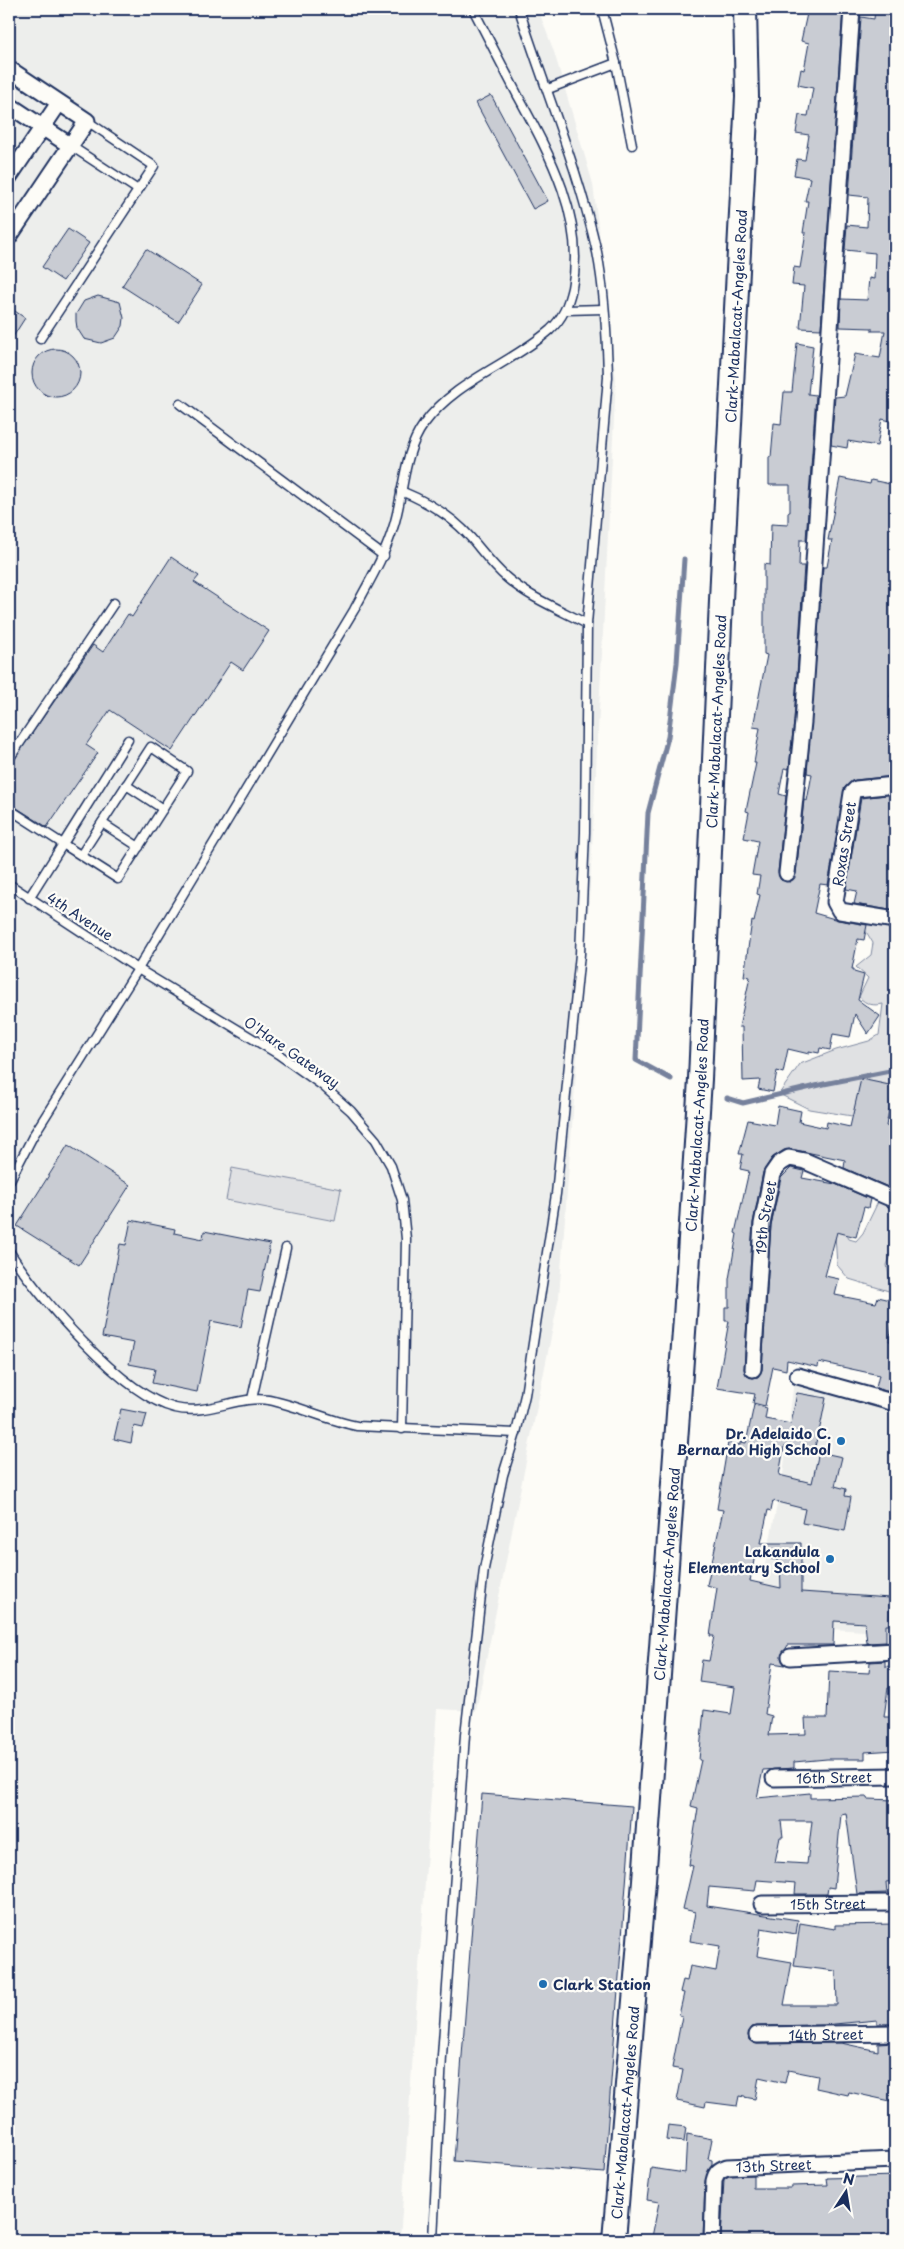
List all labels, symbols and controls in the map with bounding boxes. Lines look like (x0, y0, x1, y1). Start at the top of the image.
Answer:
street label: Clark-Mabalacat-Angeles Road (720, 209, 752, 423)
street label: Clark-Mabalacat-Angeles Road (701, 614, 731, 829)
street label: Roxas Street (827, 800, 861, 888)
street label: 4th Avenue (43, 887, 118, 945)
street label: O'Hare Gateway (240, 1011, 344, 1093)
street label: Clark-Mabalacat-Angeles Road (680, 1018, 713, 1233)
street label: 19th Street (750, 1178, 781, 1255)
place label: Dr. Adelaido C. Bernardo High School (677, 1423, 831, 1460)
marker: Dr. Adelaido C. Bernardo High School (835, 1435, 847, 1447)
street label: Clark-Mabalacat-Angeles Road (648, 1467, 685, 1682)
place label: Lakandula Elementary School (688, 1541, 821, 1578)
marker: Lakandula Elementary School (824, 1553, 836, 1565)
street label: 16th Street (796, 1766, 872, 1788)
street label: 15th Street (790, 1893, 866, 1914)
place label: Clark Station (553, 1974, 651, 1995)
marker: Clark Station (537, 1978, 549, 1990)
street label: Clark-Mabalacat-Angeles Road (605, 2005, 644, 2220)
street label: 14th Street (788, 2023, 864, 2045)
street label: 13th Street (735, 2153, 812, 2177)
north arrow (822, 2166, 872, 2216)
text: N (841, 2167, 856, 2190)

